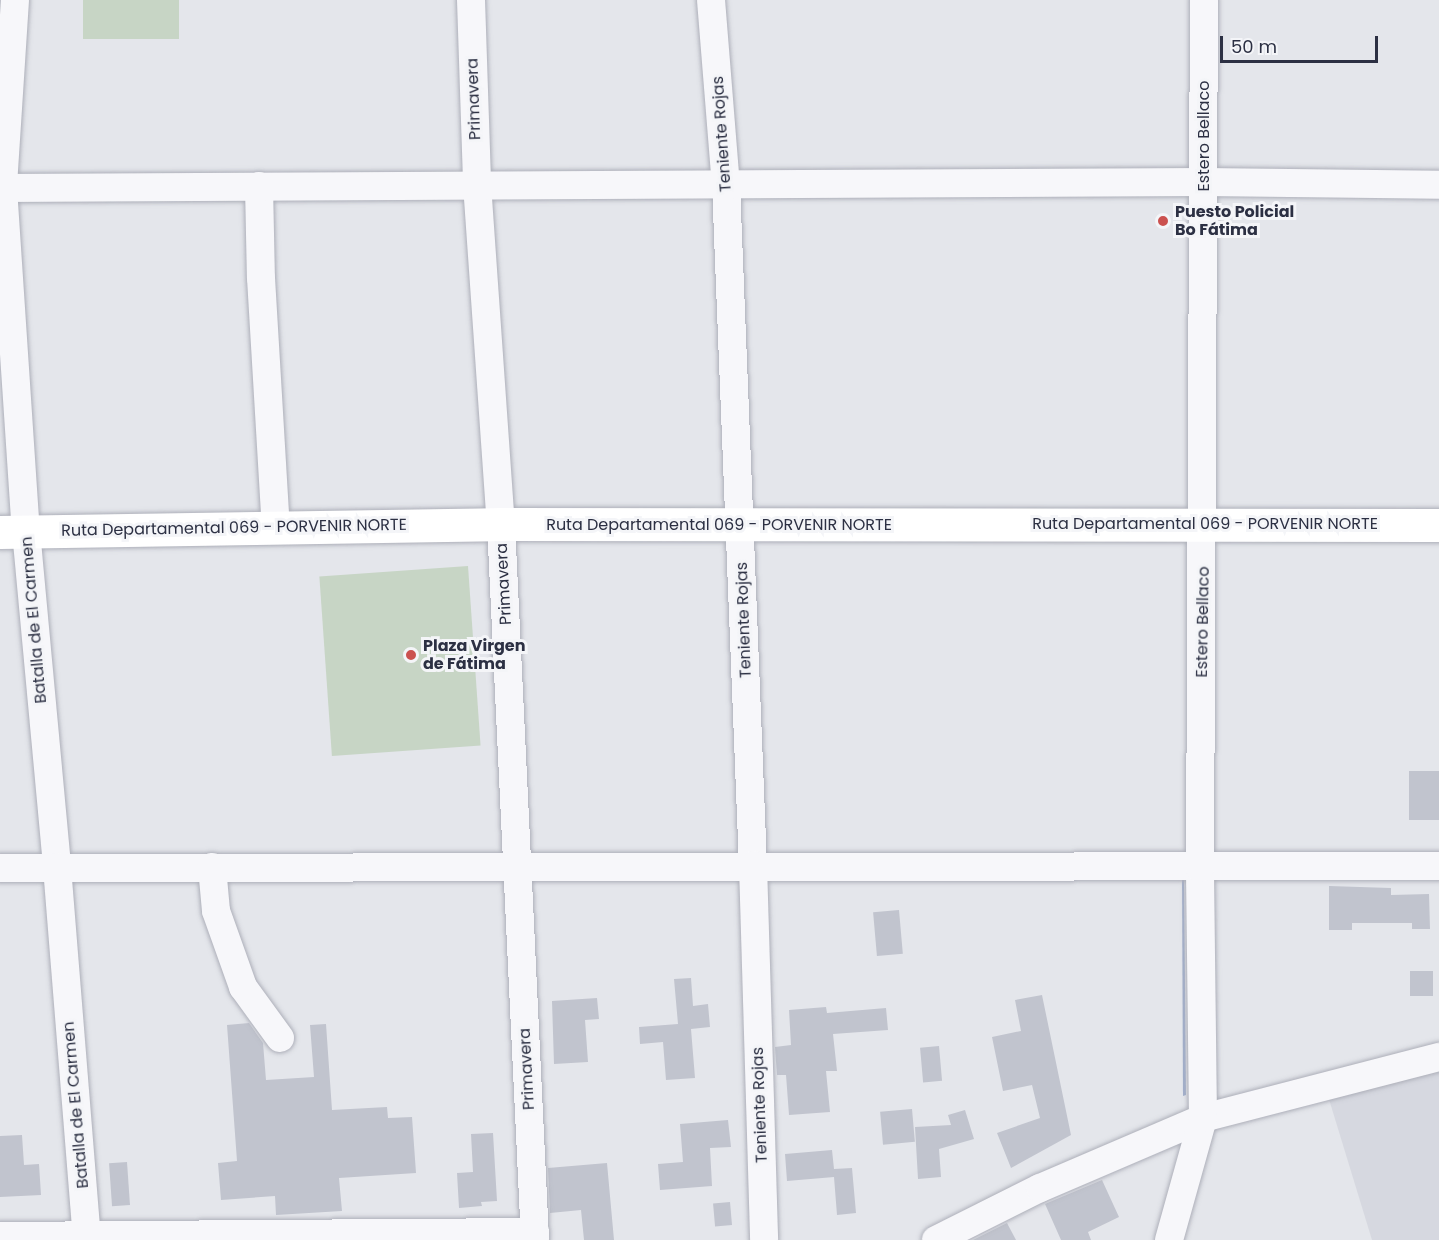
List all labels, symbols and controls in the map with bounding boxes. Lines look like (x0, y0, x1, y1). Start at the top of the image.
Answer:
scale bar (1223, 24, 1380, 62)
text: 50 m (1231, 34, 1277, 59)
street label: Primavera (463, 58, 485, 140)
street label: Teniente Rojas (708, 75, 736, 193)
street label: Estero Bellaco (1194, 80, 1214, 192)
place label: Puesto Policial Bo Fátima (1175, 202, 1294, 240)
marker: Puesto Policial Bo Fátima (1156, 214, 1170, 228)
street label: Ruta Departamental 069 - PORVENIR NORTE (1032, 514, 1378, 534)
street label: Ruta Departamental 069 - PORVENIR NORTE (61, 515, 407, 541)
street label: Ruta Departamental 069 - PORVENIR NORTE (546, 515, 892, 535)
street label: Batalla de El Carmen (17, 536, 51, 704)
street label: Primavera (492, 542, 516, 626)
street label: Teniente Rojas (732, 562, 756, 678)
street label: Estero Bellaco (1192, 566, 1214, 678)
place label: Plaza Virgen de Fátima (423, 636, 526, 674)
marker: Plaza Virgen de Fátima (404, 648, 418, 662)
street label: Batalla de El Carmen (59, 1021, 93, 1189)
street label: Primavera (515, 1027, 539, 1111)
street label: Teniente Rojas (748, 1047, 772, 1163)

